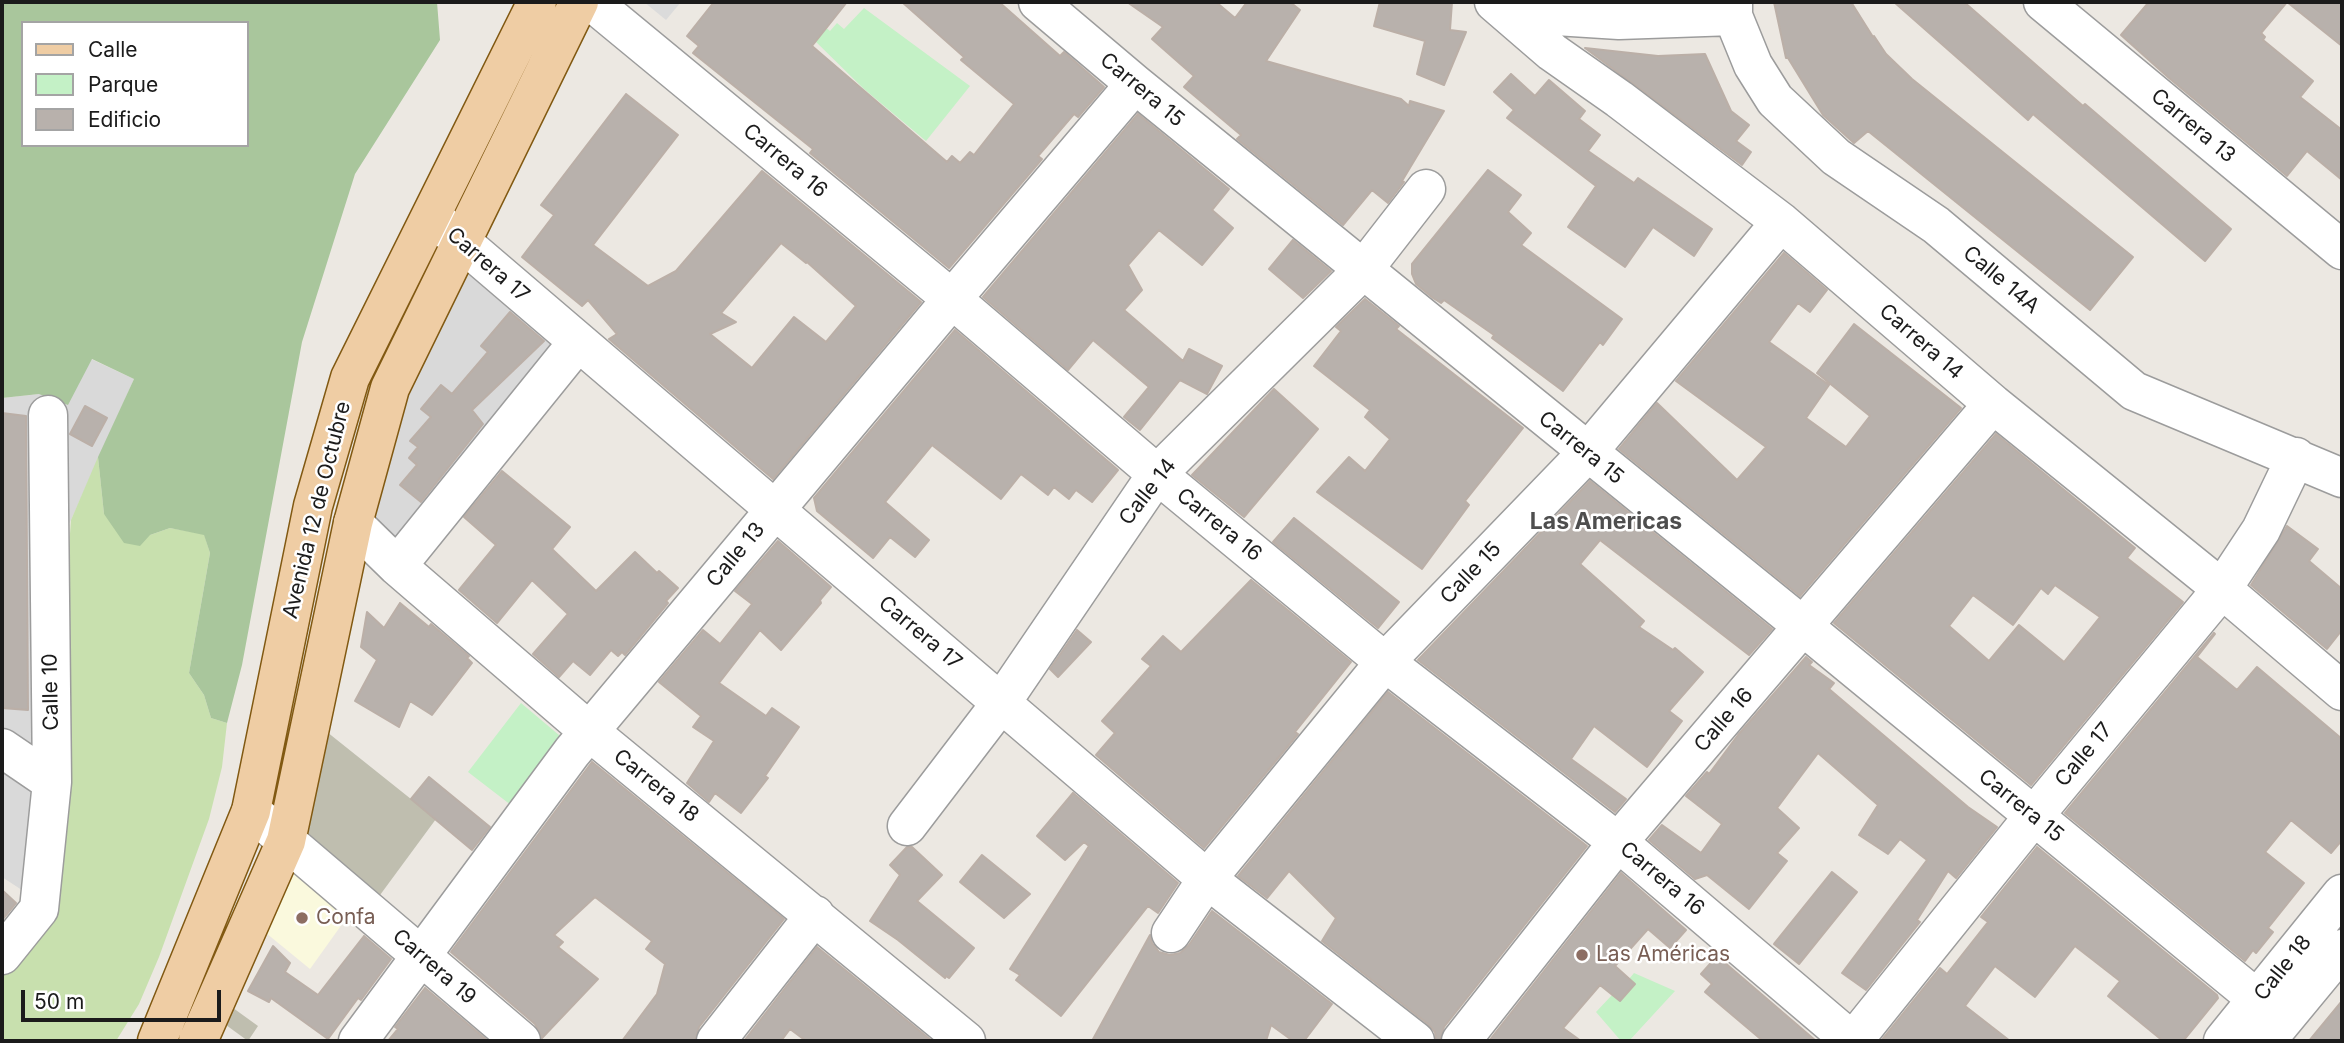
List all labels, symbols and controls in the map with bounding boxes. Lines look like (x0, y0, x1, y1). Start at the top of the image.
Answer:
legend (21, 21, 248, 147)
text: Calle (88, 37, 138, 62)
street label: Carrera 15 (1095, 48, 1189, 132)
text: Parque (88, 72, 158, 97)
street label: Carrera 13 (2146, 83, 2240, 169)
text: Edificio (88, 107, 161, 132)
street label: Carrera 16 (738, 118, 832, 204)
street label: Carrera 17 (442, 222, 534, 308)
street label: Calle 14A (1958, 241, 2044, 319)
street label: Carrera 14 (1874, 299, 1968, 385)
street label: Avenida 12 de Octubre (278, 399, 356, 621)
street label: Carrera 15 (1533, 406, 1629, 490)
street label: Calle 14 (1114, 454, 1182, 530)
street label: Carrera 16 (1171, 483, 1267, 567)
district label: Las Americas (1530, 508, 1682, 536)
street label: Calle 13 (702, 517, 770, 593)
street label: Calle 15 (1435, 537, 1507, 609)
street label: Carrera 17 (873, 591, 967, 675)
street label: Calle 10 (38, 653, 64, 731)
street label: Calle 16 (1689, 683, 1759, 757)
street label: Calle 17 (2050, 718, 2118, 792)
street label: Carrera 18 (608, 744, 704, 828)
street label: Carrera 15 (1973, 764, 2069, 848)
street label: Carrera 16 (1615, 836, 1709, 922)
place label: Confa (316, 905, 376, 931)
marker: Confa (294, 910, 310, 926)
street label: Carrera 19 (387, 924, 481, 1010)
street label: Calle 18 (2249, 930, 2317, 1006)
place label: Las Américas (1596, 942, 1730, 968)
marker: Las Américas (1574, 947, 1590, 963)
scale bar (24, 976, 224, 1020)
text: 50 m (34, 989, 84, 1014)

